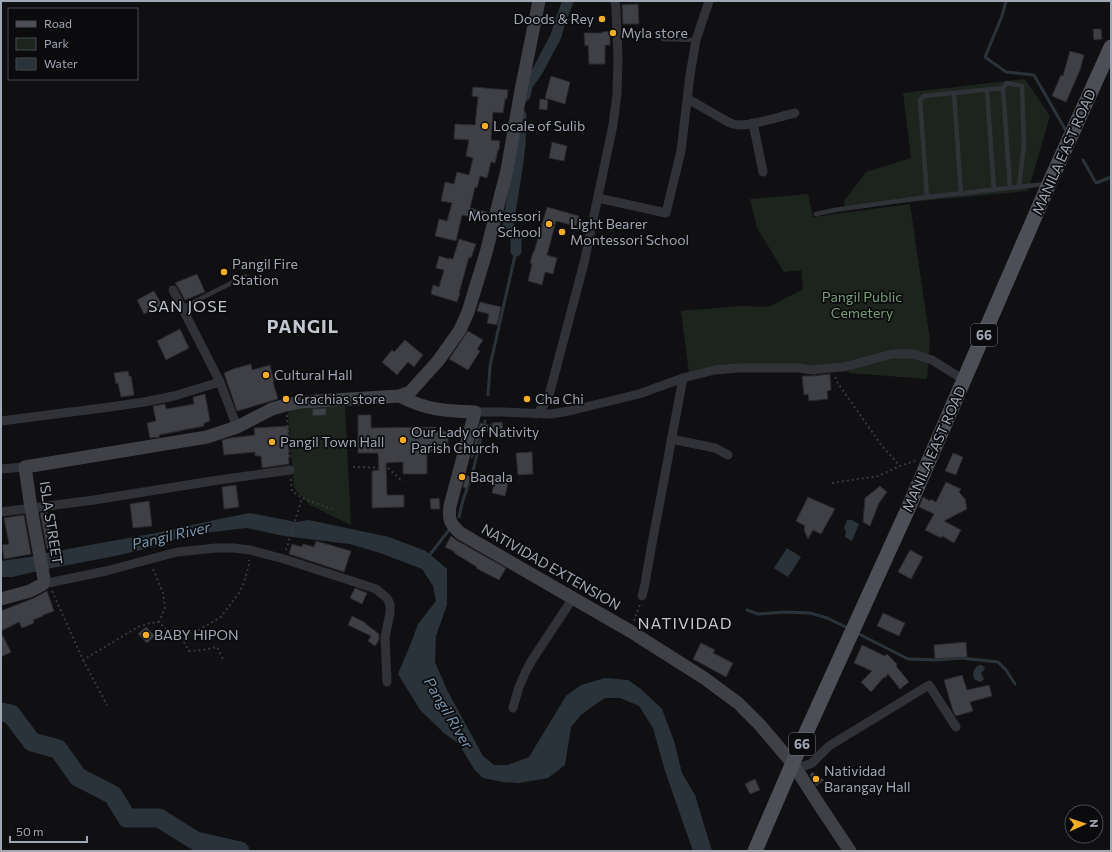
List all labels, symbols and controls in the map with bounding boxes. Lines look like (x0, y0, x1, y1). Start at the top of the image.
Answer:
legend (8, 8, 138, 80)
place label: Doods & Rey (513, 10, 594, 27)
marker: Doods & Rey (597, 14, 607, 24)
text: Road (44, 16, 72, 30)
place label: Myla store (621, 24, 688, 41)
marker: Myla store (608, 28, 618, 38)
text: Park (44, 36, 70, 50)
text: Water (44, 56, 78, 70)
street label: MANILA EAST ROAD (1028, 86, 1099, 217)
place label: Locale of Sulib (493, 117, 585, 134)
marker: Locale of Sulib (480, 121, 490, 131)
place label: Montessori School (468, 207, 541, 240)
place label: Light Bearer Montessori School (570, 215, 689, 248)
marker: Montessori School (544, 219, 554, 229)
marker: Light Bearer Montessori School (557, 227, 567, 237)
place label: Pangil Fire Station (232, 255, 298, 288)
marker: Pangil Fire Station (219, 267, 229, 277)
park label: Pangil Public Cemetery (822, 288, 902, 321)
district label: SAN JOSE (148, 296, 228, 315)
district label: PANGIL (267, 315, 339, 337)
road number: 66 (971, 324, 997, 346)
place label: Cultural Hall (274, 366, 352, 383)
marker: Cultural Hall (261, 370, 271, 380)
street label: MANILA EAST ROAD (898, 383, 969, 514)
place label: Grachias store (294, 390, 385, 407)
place label: Cha Chi (535, 390, 584, 407)
marker: Grachias store (281, 394, 291, 404)
marker: Cha Chi (522, 394, 532, 404)
place label: Our Lady of Nativity Parish Church (411, 423, 539, 456)
place label: Pangil Town Hall (280, 433, 384, 450)
marker: Our Lady of Nativity Parish Church (398, 435, 408, 445)
marker: Pangil Town Hall (267, 437, 277, 447)
place label: Baqala (470, 468, 513, 485)
marker: Baqala (457, 472, 467, 482)
street label: ISLA STREET (36, 480, 66, 566)
water label: Pangil River (130, 517, 213, 553)
street label: NATIVIDAD EXTENSION (479, 520, 624, 613)
district label: NATIVIDAD (637, 613, 733, 632)
place label: BABY HIPON (154, 626, 238, 643)
marker: BABY HIPON (141, 630, 151, 640)
water label: Pangil River (421, 674, 478, 752)
road number: 66 (789, 733, 815, 755)
place label: Natividad Barangay Hall (824, 762, 911, 795)
marker: Natividad Barangay Hall (811, 774, 821, 784)
north arrow (1064, 804, 1104, 844)
scale bar (10, 818, 87, 844)
text: N (1088, 819, 1101, 828)
text: 50 m (16, 824, 44, 838)

